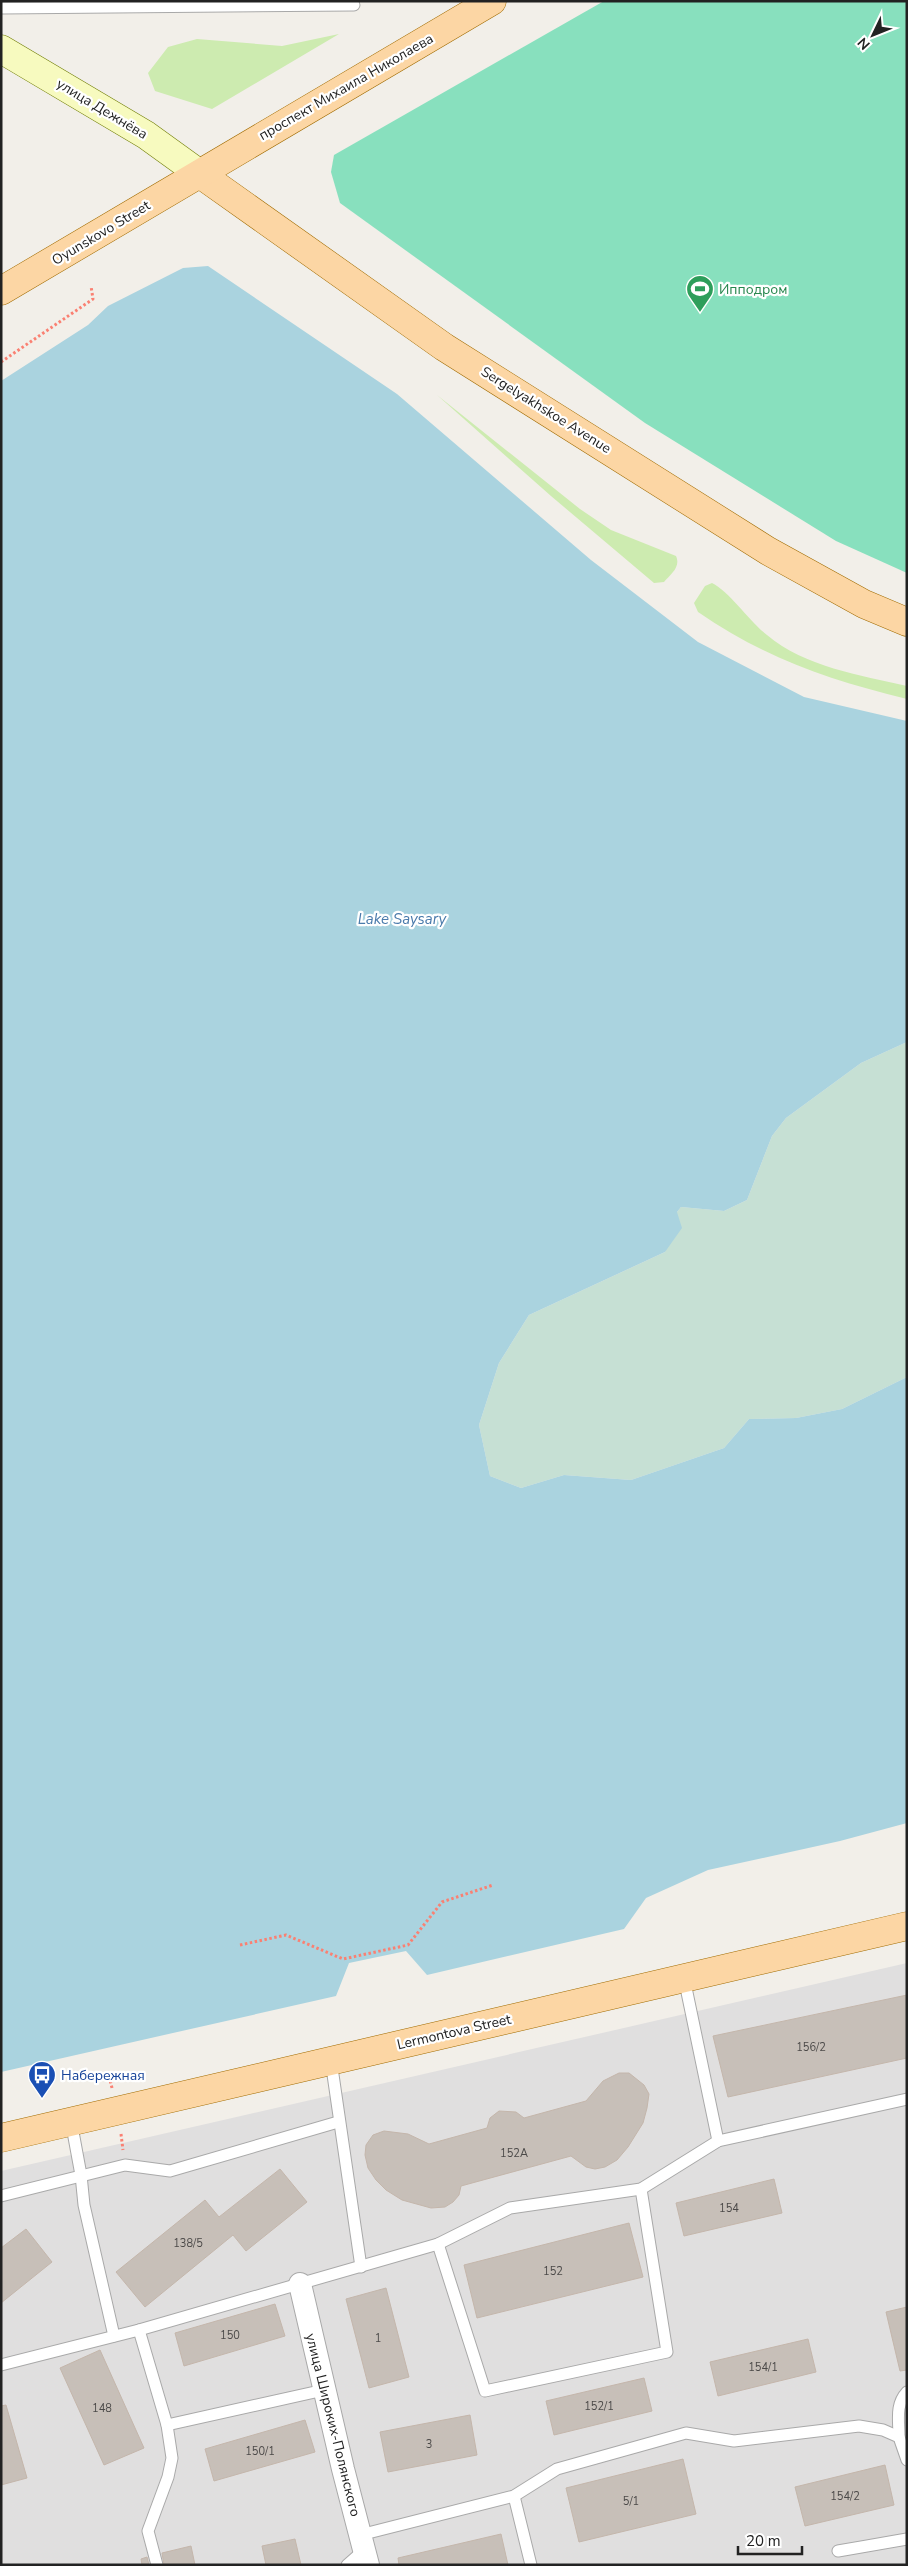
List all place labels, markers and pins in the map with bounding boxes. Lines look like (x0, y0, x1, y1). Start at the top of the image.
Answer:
sports icon: Ипподром (685, 274, 715, 313)
place label: Ипподром (719, 280, 787, 299)
bus stop icon: Набережная (27, 2060, 57, 2099)
place label: Набережная (61, 2066, 145, 2085)

